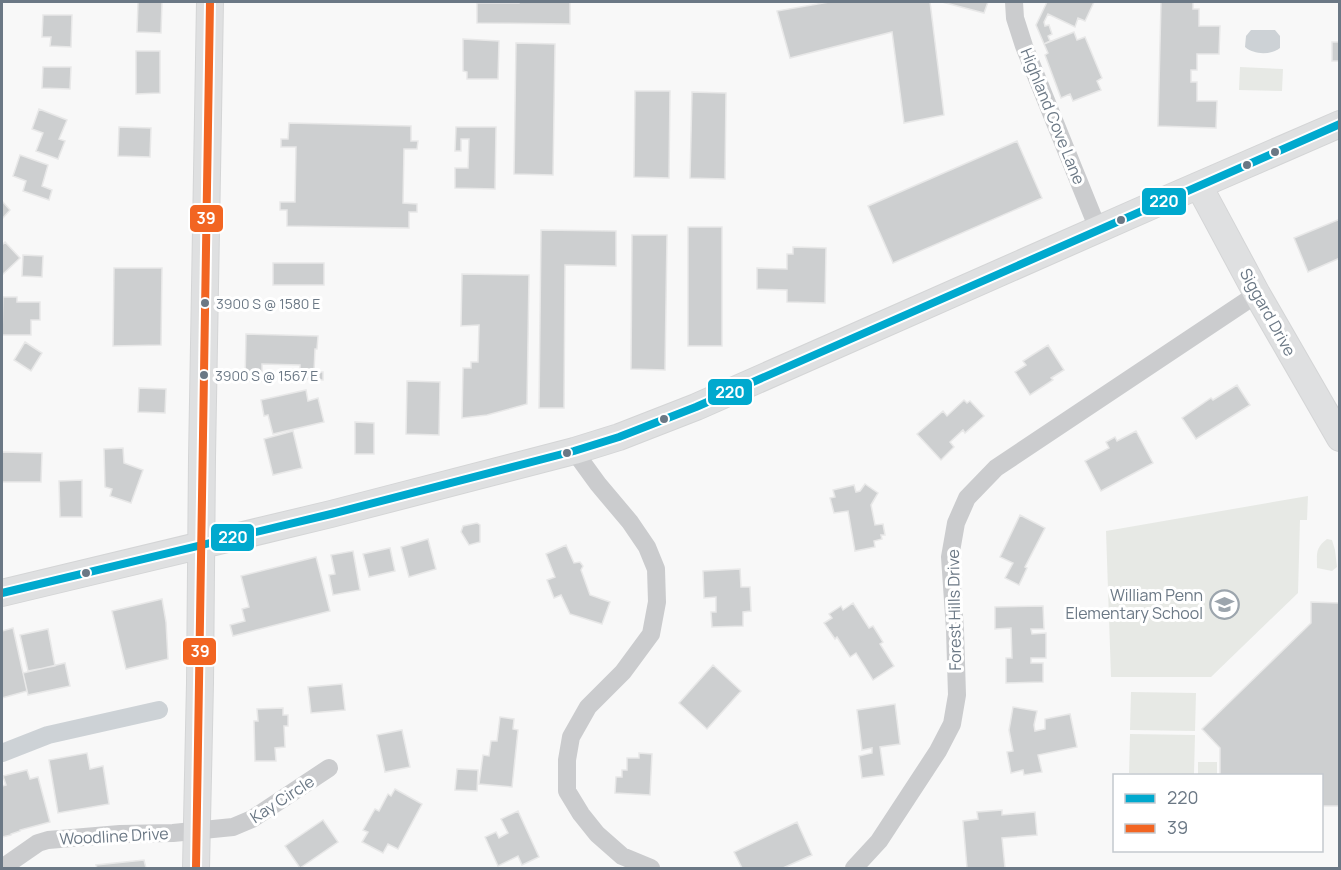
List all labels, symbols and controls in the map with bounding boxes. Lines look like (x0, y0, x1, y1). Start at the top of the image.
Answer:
street label: Highland Cove Lane (1016, 45, 1090, 187)
unlabelled marker (1269, 146, 1281, 158)
unlabelled marker (1241, 159, 1253, 171)
line badge: 220 (1141, 187, 1187, 216)
text: 220 (1149, 190, 1179, 212)
line badge: 39 (189, 204, 224, 233)
text: 39 (196, 207, 216, 229)
unlabelled marker (1115, 214, 1127, 226)
street label: Siggard Drive (1235, 264, 1301, 360)
place label: 3900 S @ 1580 E (216, 294, 320, 313)
marker: 3900 S @ 1580 E (199, 297, 211, 309)
place label: 3900 S @ 1567 E (215, 366, 318, 385)
marker: 3900 S @ 1567 E (198, 369, 210, 381)
line badge: 220 (707, 378, 753, 406)
text: 220 (715, 381, 745, 403)
unlabelled marker (658, 413, 670, 425)
unlabelled marker (561, 447, 573, 459)
line badge: 220 (210, 523, 255, 552)
text: 220 (218, 526, 248, 548)
street label: Forest Hills Drive (942, 549, 966, 671)
unlabelled marker (80, 567, 92, 579)
place label: William Penn Elementary School (1065, 584, 1203, 624)
school or university icon: William Penn Elementary School (1208, 588, 1240, 620)
line badge: 39 (182, 637, 217, 666)
text: 39 (190, 640, 210, 662)
street label: Kay Circle (246, 770, 318, 828)
legend (1113, 774, 1323, 852)
text: 220 (1167, 785, 1199, 809)
text: 39 (1167, 815, 1188, 839)
street label: Woodline Drive (59, 822, 169, 850)

